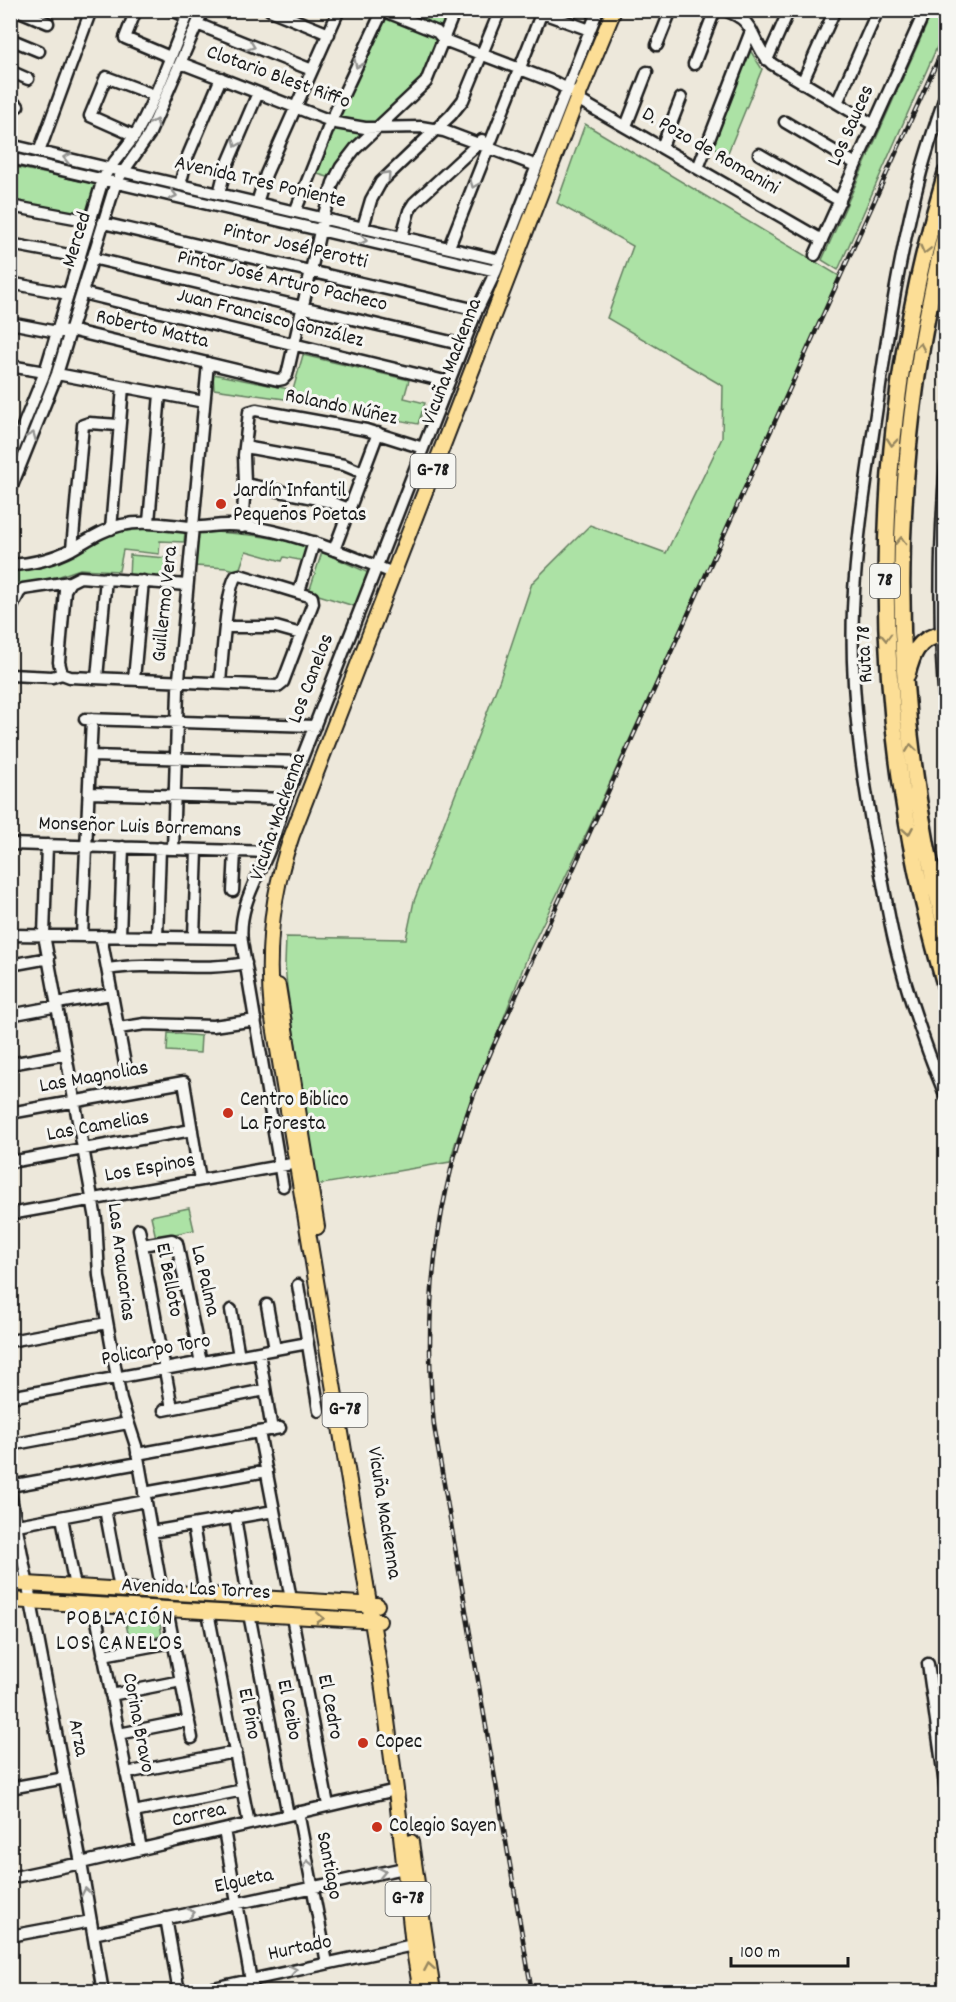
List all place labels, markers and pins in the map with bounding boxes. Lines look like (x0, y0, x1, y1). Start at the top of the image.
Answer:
place label: Jardín Infantil Pequeños Poetas (233, 477, 367, 531)
marker: Jardín Infantil Pequeños Poetas (214, 497, 228, 511)
place label: Centro Biblico La Foresta (240, 1086, 349, 1140)
marker: Centro Biblico La Foresta (221, 1106, 235, 1120)
place label: Copec (375, 1728, 422, 1758)
marker: Copec (356, 1736, 370, 1750)
place label: Colegio Sayen (389, 1812, 497, 1842)
marker: Colegio Sayen (370, 1820, 384, 1834)

